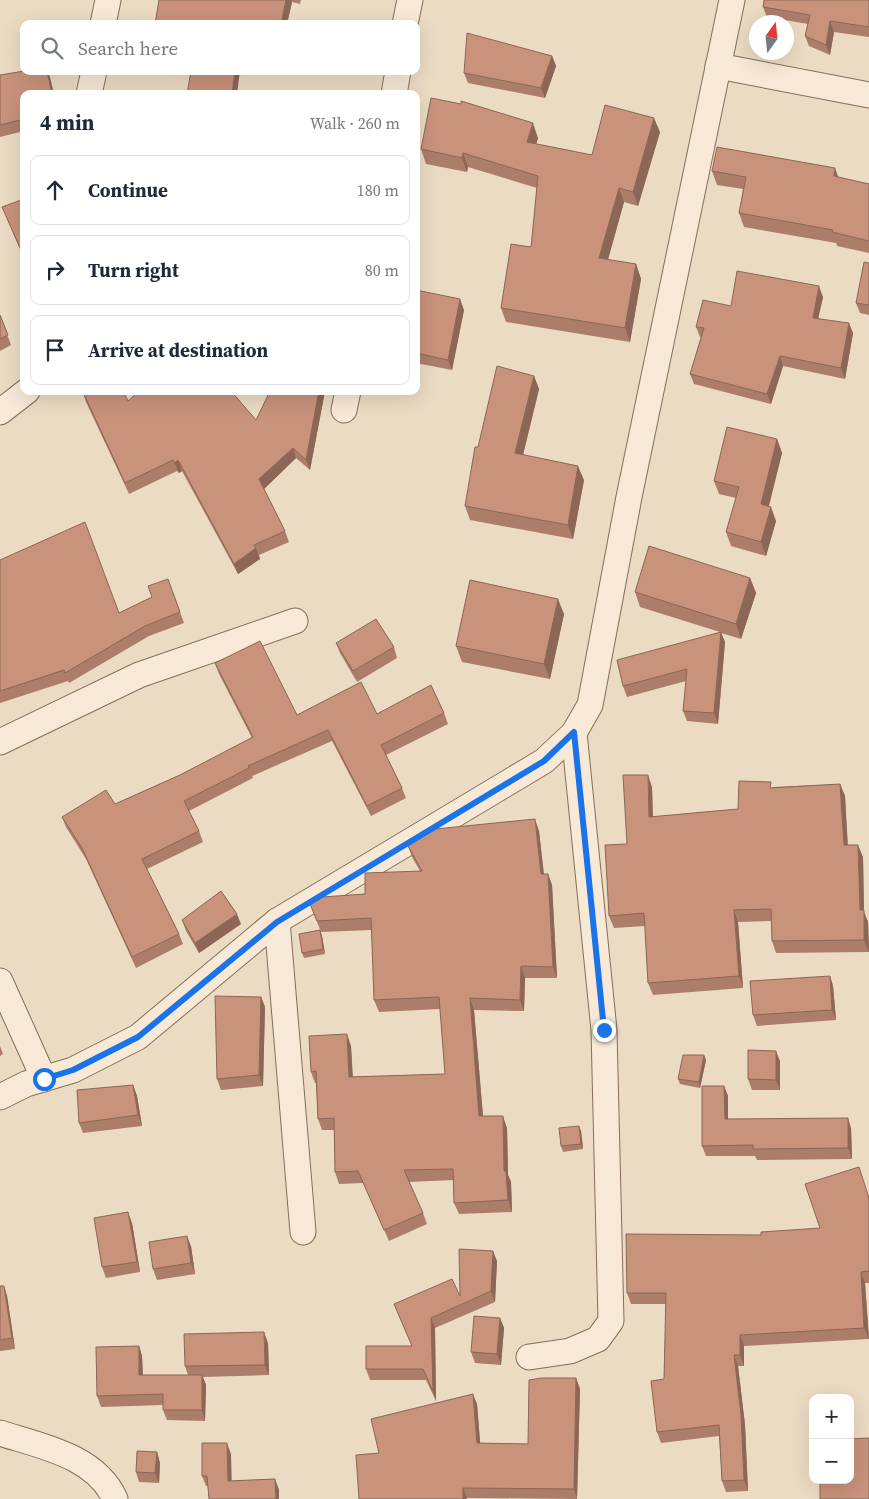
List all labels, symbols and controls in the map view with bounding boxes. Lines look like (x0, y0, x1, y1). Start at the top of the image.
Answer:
north arrow (749, 15, 794, 60)
search box (20, 20, 420, 75)
icon: search (38, 34, 66, 62)
text: Search here (78, 35, 178, 61)
text: 4 min (40, 108, 95, 137)
text: Walk · 260 m (310, 112, 400, 134)
icon: ahead (41, 176, 69, 204)
text: Continue (88, 177, 168, 203)
text: 180 m (357, 179, 399, 201)
icon: right (41, 256, 69, 284)
text: Turn right (88, 257, 179, 283)
text: 80 m (365, 259, 399, 281)
icon: arrive (41, 336, 69, 364)
text: Arrive at destination (88, 337, 268, 363)
route end (593, 1019, 616, 1042)
route start (33, 1068, 56, 1091)
map controls (809, 1394, 854, 1484)
button: + (809, 1394, 854, 1439)
button: − (809, 1439, 854, 1484)

